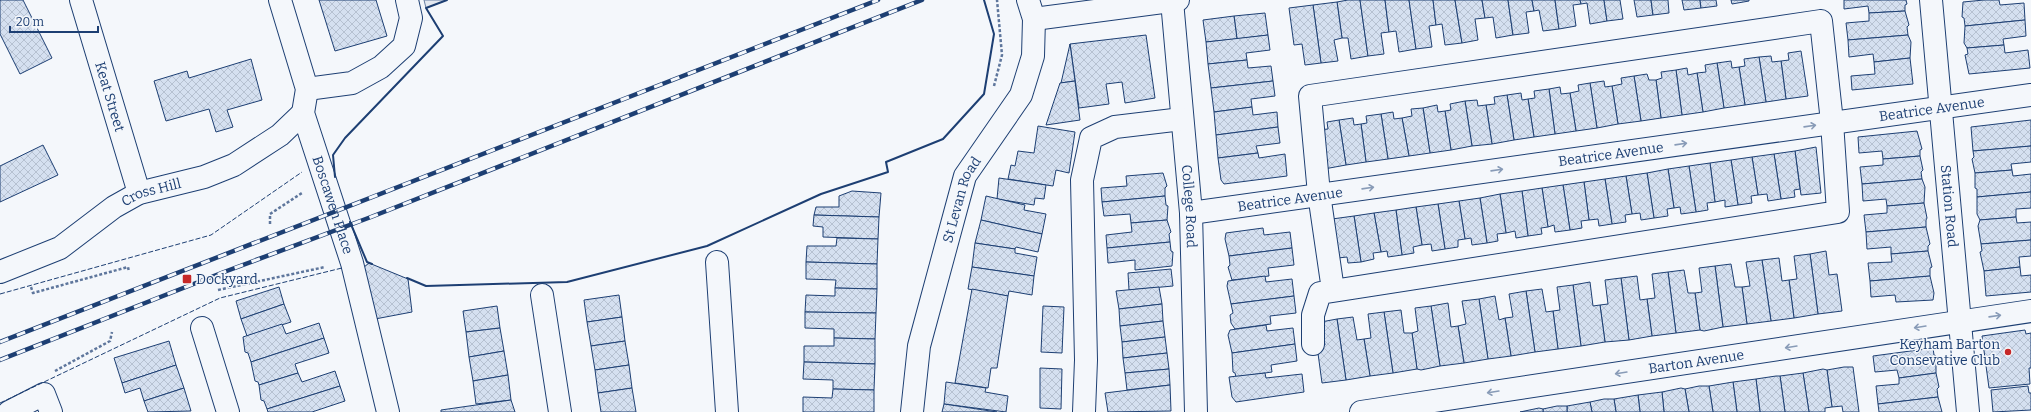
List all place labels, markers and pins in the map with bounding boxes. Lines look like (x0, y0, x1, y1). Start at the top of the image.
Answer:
place label: Dockyard (196, 271, 258, 288)
marker: Dockyard (181, 273, 193, 285)
place label: Keyham Barton Consevative Club (1890, 336, 2000, 369)
marker: Keyham Barton Consevative Club (2003, 347, 2013, 357)

